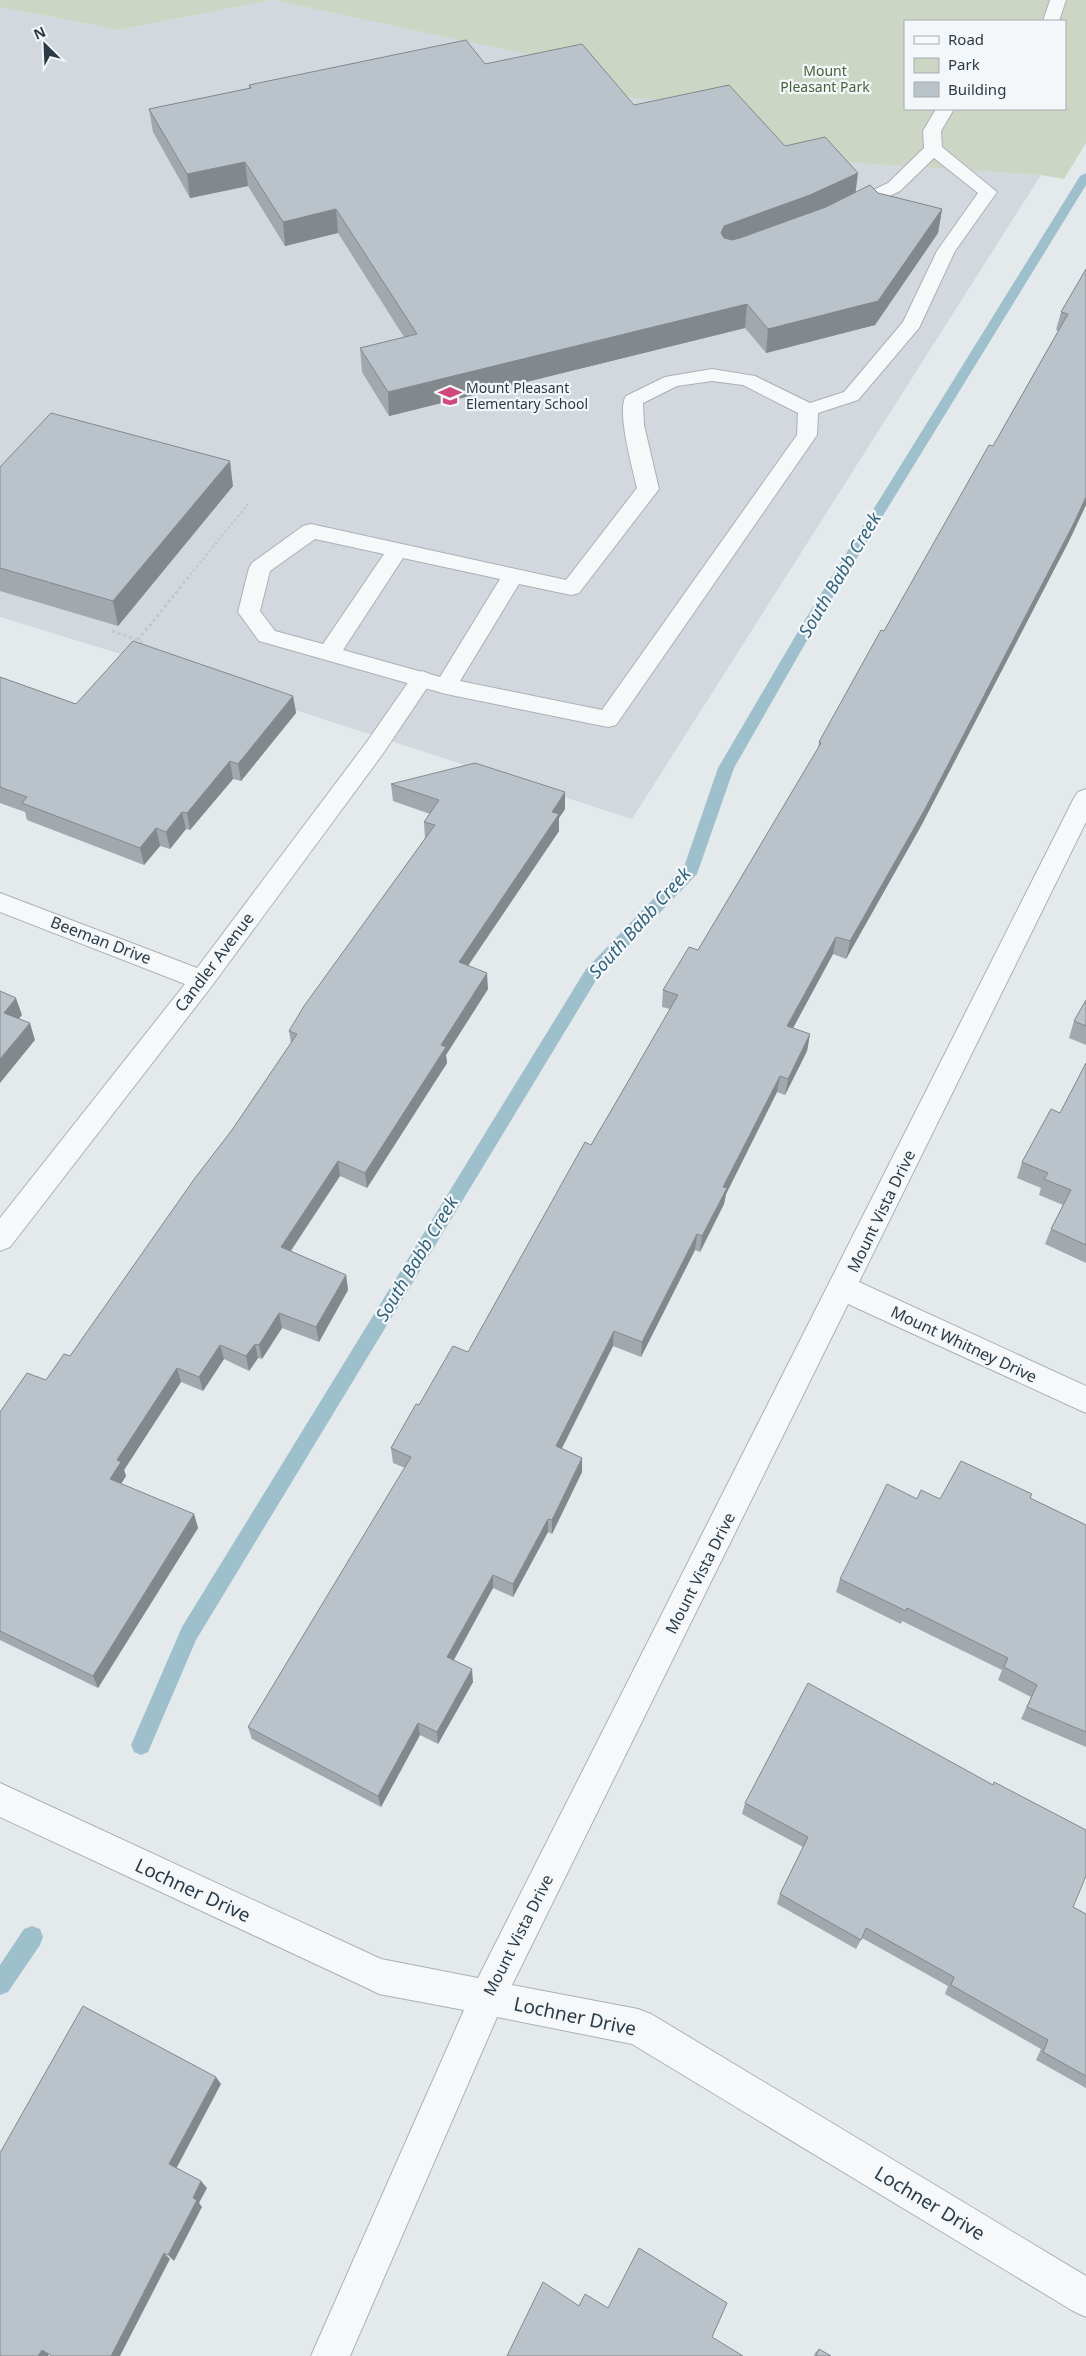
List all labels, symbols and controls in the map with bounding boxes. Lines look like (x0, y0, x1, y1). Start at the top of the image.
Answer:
north arrow (20, 20, 70, 70)
legend (904, 20, 1066, 110)
text: N (30, 22, 49, 44)
text: Road (948, 29, 984, 49)
text: Park (948, 54, 980, 74)
park label: Mount Pleasant Park (780, 61, 870, 96)
text: Building (948, 79, 1006, 99)
place label: Mount Pleasant Elementary School (466, 378, 588, 413)
school or university icon: Mount Pleasant Elementary School (437, 383, 463, 409)
water label: South Babb Creek (792, 507, 886, 641)
water label: South Babb Creek (583, 861, 696, 983)
street label: Candler Avenue (169, 908, 259, 1016)
street label: Beeman Drive (48, 911, 154, 969)
street label: Mount Vista Drive (842, 1146, 920, 1276)
water label: South Babb Creek (369, 1191, 463, 1325)
street label: Mount Whitney Drive (887, 1300, 1041, 1388)
street label: Mount Vista Drive (660, 1508, 740, 1638)
street label: Lochner Drive (131, 1852, 255, 1928)
street label: Mount Vista Drive (478, 1870, 558, 2000)
street label: Lochner Drive (511, 1990, 639, 2042)
street label: Lochner Drive (870, 2160, 990, 2246)

